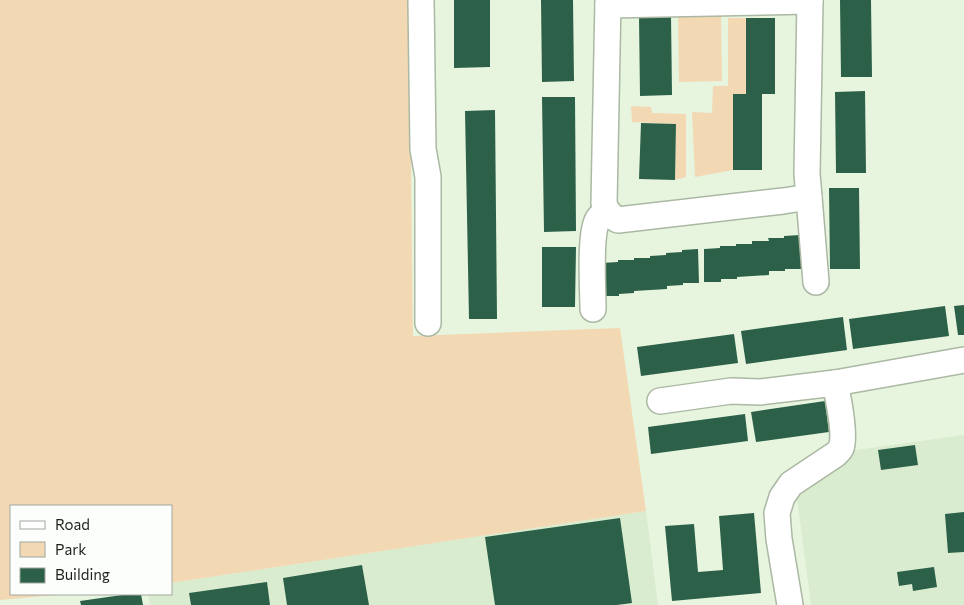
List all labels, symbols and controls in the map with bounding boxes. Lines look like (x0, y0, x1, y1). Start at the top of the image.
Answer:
legend (10, 505, 172, 595)
text: Road (55, 515, 90, 533)
text: Park (55, 540, 86, 558)
text: Building (55, 565, 110, 583)

